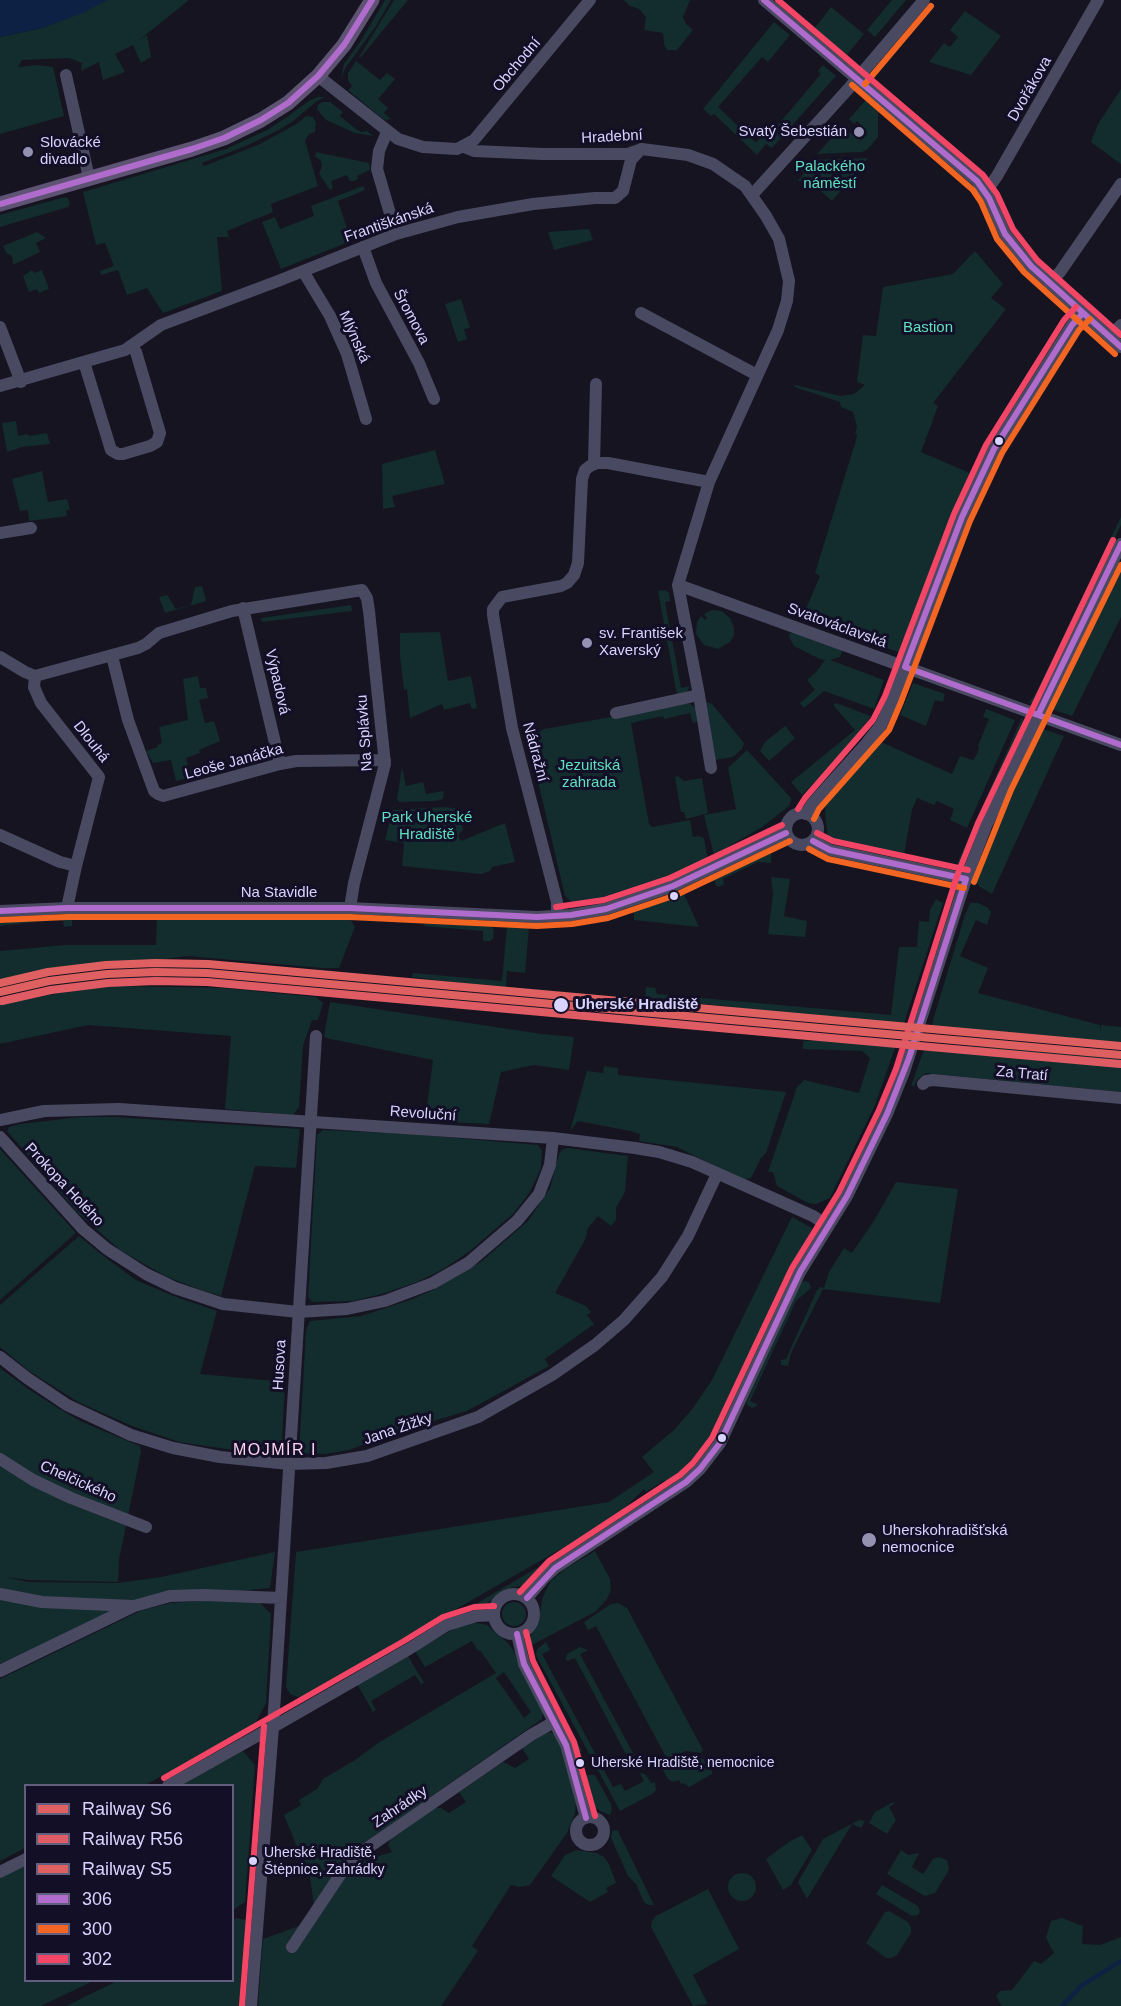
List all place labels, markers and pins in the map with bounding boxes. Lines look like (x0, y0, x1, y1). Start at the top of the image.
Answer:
place label: Svatý Šebestián (739, 123, 847, 141)
marker: Svatý Šebestián (852, 125, 866, 139)
place label: Slovácké divadlo (40, 134, 101, 169)
marker: Slovácké divadlo (21, 145, 35, 159)
unlabelled marker (993, 435, 1005, 447)
place label: sv. František Xaverský (599, 625, 683, 660)
marker: sv. František Xaverský (580, 636, 594, 650)
unlabelled marker (668, 890, 680, 902)
marker: Uherské Hradiště (552, 996, 570, 1014)
place label: Uherské Hradiště (575, 996, 698, 1014)
unlabelled marker (716, 1432, 728, 1444)
place label: Uherskohradišťská nemocnice (882, 1522, 1008, 1557)
marker: Uherskohradišťská nemocnice (860, 1531, 878, 1549)
place label: Uherské Hradiště, nemocnice (591, 1755, 775, 1771)
marker: Uherské Hradiště, nemocnice (574, 1757, 586, 1769)
place label: Uherské Hradiště, Štėpnice, Zahrádky (264, 1845, 385, 1877)
marker: Uherské Hradiště, Štėpnice, Zahrádky (247, 1855, 259, 1867)

